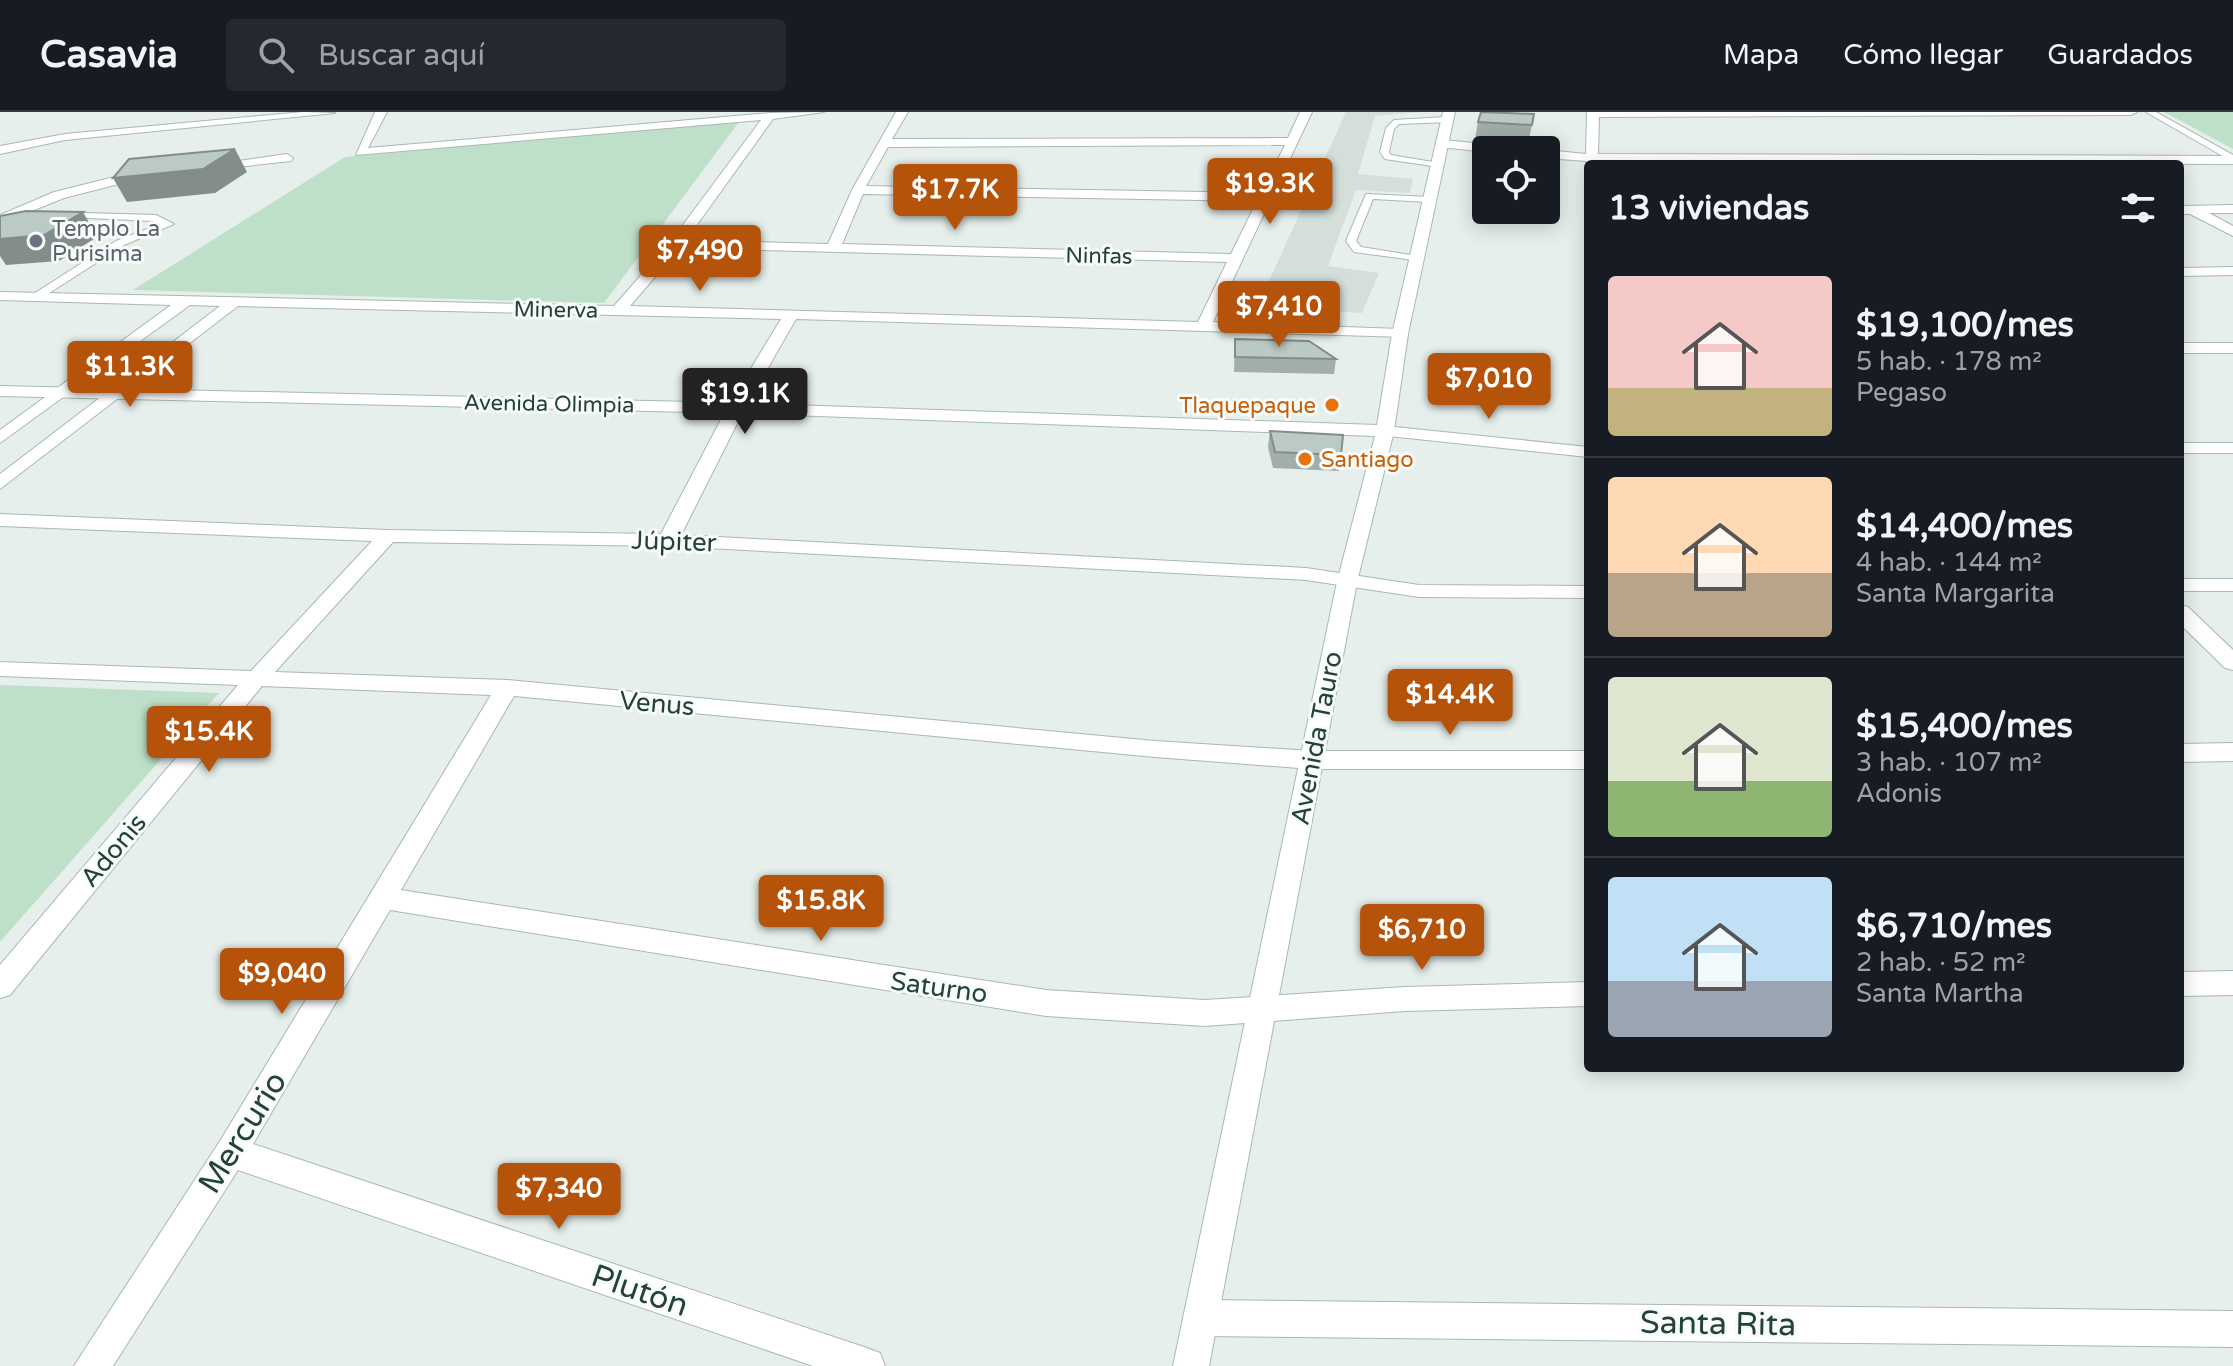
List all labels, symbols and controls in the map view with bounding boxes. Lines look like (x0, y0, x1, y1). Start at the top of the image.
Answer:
search box (226, 19, 786, 91)
text: Casavia (40, 32, 178, 78)
icon: search (254, 33, 298, 77)
text: Buscar aquí (318, 37, 485, 74)
text: Mapa (1723, 38, 1799, 72)
text: Cómo llegar (1843, 38, 2003, 72)
text: Guardados (2047, 38, 2193, 72)
map controls (1472, 136, 1560, 224)
button: locate (1472, 136, 1560, 224)
pin: $19.3K (1205, 158, 1335, 226)
pin: $17.7K (890, 164, 1020, 232)
text: $19.3K (1225, 168, 1315, 199)
text: $17.7K (911, 174, 999, 205)
icon: filters (2116, 186, 2160, 230)
text: 13 viviendas (1608, 188, 1809, 229)
place label: Templo La Purisima (52, 216, 160, 267)
pin: $7,490 (635, 225, 765, 293)
marker: Templo La Purisima (27, 232, 45, 250)
text: $7,490 (657, 235, 743, 266)
street label: Ninfas (1065, 242, 1133, 270)
pin: $7,410 (1214, 281, 1344, 349)
text: $7,410 (1236, 291, 1322, 322)
street label: Minerva (513, 296, 599, 324)
text: $19,100/mes (1856, 305, 2074, 346)
icon: home (1672, 308, 1768, 404)
pin: $11.3K (65, 341, 195, 409)
text: 5 hab. · 178 m² (1856, 346, 2042, 377)
text: $11.3K (85, 351, 175, 382)
pin: $7,010 (1424, 353, 1554, 421)
text: $7,010 (1446, 363, 1532, 394)
pin: $19.1K (680, 368, 810, 436)
text: Pegaso (1856, 377, 1947, 408)
text: $19.1K (700, 378, 790, 409)
street label: Avenida Olimpia (463, 390, 635, 418)
place label: Tlaquepaque (1179, 393, 1316, 419)
marker: Tlaquepaque (1323, 396, 1341, 414)
place label: Santiago (1321, 447, 1414, 473)
marker: Santiago (1296, 450, 1314, 468)
text: $14,400/mes (1856, 506, 2073, 547)
icon: home (1672, 509, 1768, 605)
street label: Júpiter (631, 525, 717, 558)
text: 4 hab. · 144 m² (1856, 547, 2042, 578)
text: Santa Margarita (1856, 578, 2055, 609)
street label: Avenida Tauro (1284, 649, 1349, 828)
pin: $14.4K (1385, 669, 1515, 737)
text: $14.4K (1406, 679, 1494, 710)
street label: Venus (618, 685, 696, 722)
pin: $15.4K (144, 706, 274, 774)
text: $15,400/mes (1856, 706, 2073, 747)
icon: home (1672, 709, 1768, 805)
text: $15.4K (165, 716, 253, 747)
text: 3 hab. · 107 m² (1856, 747, 2042, 778)
text: Adonis (1856, 778, 1942, 809)
street label: Adonis (74, 807, 153, 893)
pin: $15.8K (756, 875, 886, 943)
text: $15.8K (777, 885, 865, 916)
pin: $6,710 (1357, 904, 1487, 972)
text: $6,710/mes (1856, 906, 2052, 947)
icon: home (1672, 909, 1768, 1005)
text: $6,710 (1378, 914, 1466, 945)
text: 2 hab. · 52 m² (1856, 947, 2026, 978)
pin: $9,040 (217, 948, 347, 1016)
text: $9,040 (238, 958, 326, 989)
street label: Saturno (888, 965, 989, 1010)
text: Santa Martha (1856, 978, 2024, 1009)
street label: Mercurio (191, 1065, 295, 1201)
pin: $7,340 (494, 1163, 624, 1231)
text: $7,340 (516, 1173, 602, 1204)
street label: Plutón (586, 1257, 693, 1325)
street label: Santa Rita (1640, 1304, 1796, 1344)

